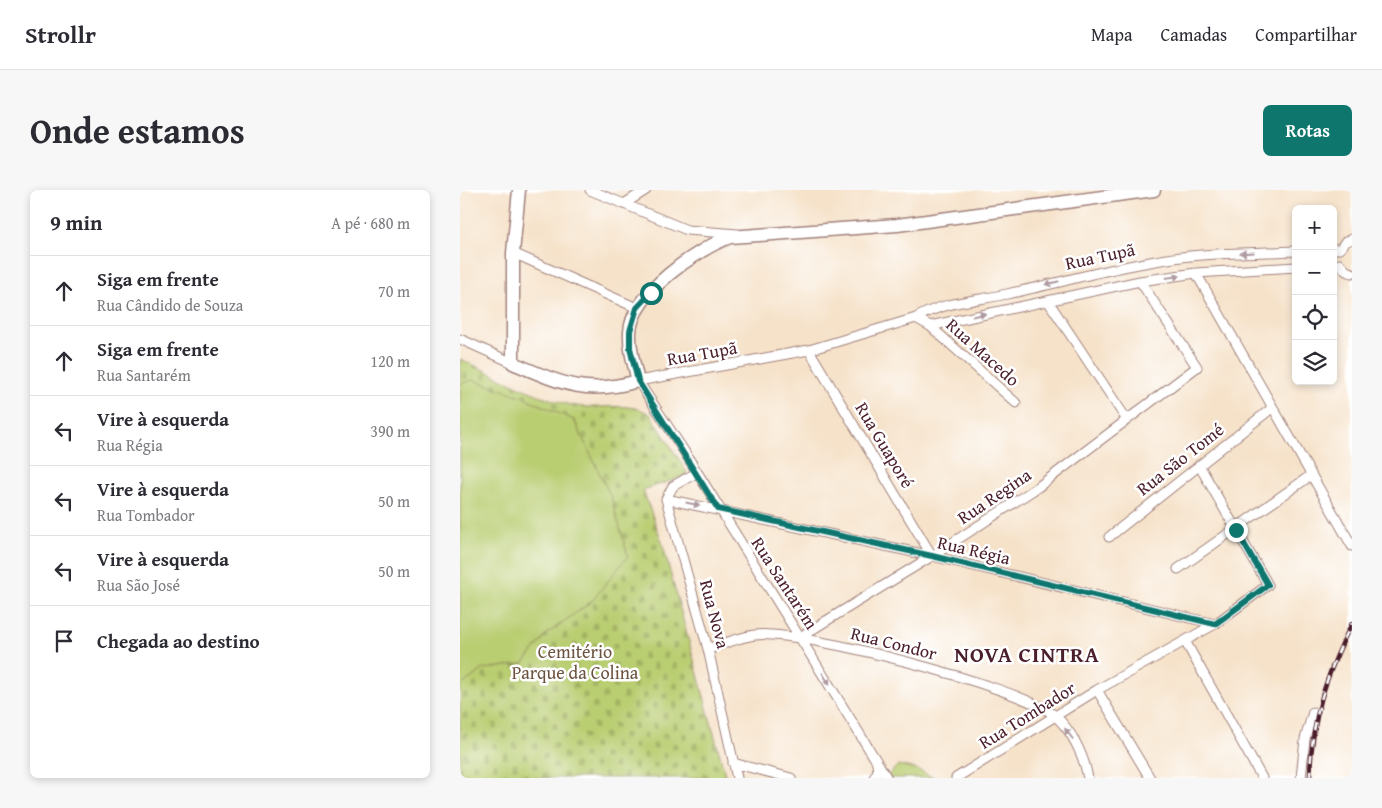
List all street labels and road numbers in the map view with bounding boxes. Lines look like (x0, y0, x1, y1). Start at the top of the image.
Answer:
street label: Rua Tupã (1063, 235, 1138, 277)
street label: Rua Macedo (940, 312, 1026, 392)
street label: Rua Tupã (665, 333, 740, 372)
street label: Rua Guaporé (849, 397, 921, 493)
street label: Rua São Tomé (1130, 416, 1230, 502)
street label: Rua Regina (952, 461, 1037, 531)
street label: Rua Régia (935, 529, 1014, 572)
street label: Rua Santarém (745, 531, 825, 635)
street label: Rua Nova (693, 577, 737, 652)
street label: Rua Condor (848, 619, 940, 667)
street label: Rua Tombador (973, 674, 1081, 756)

